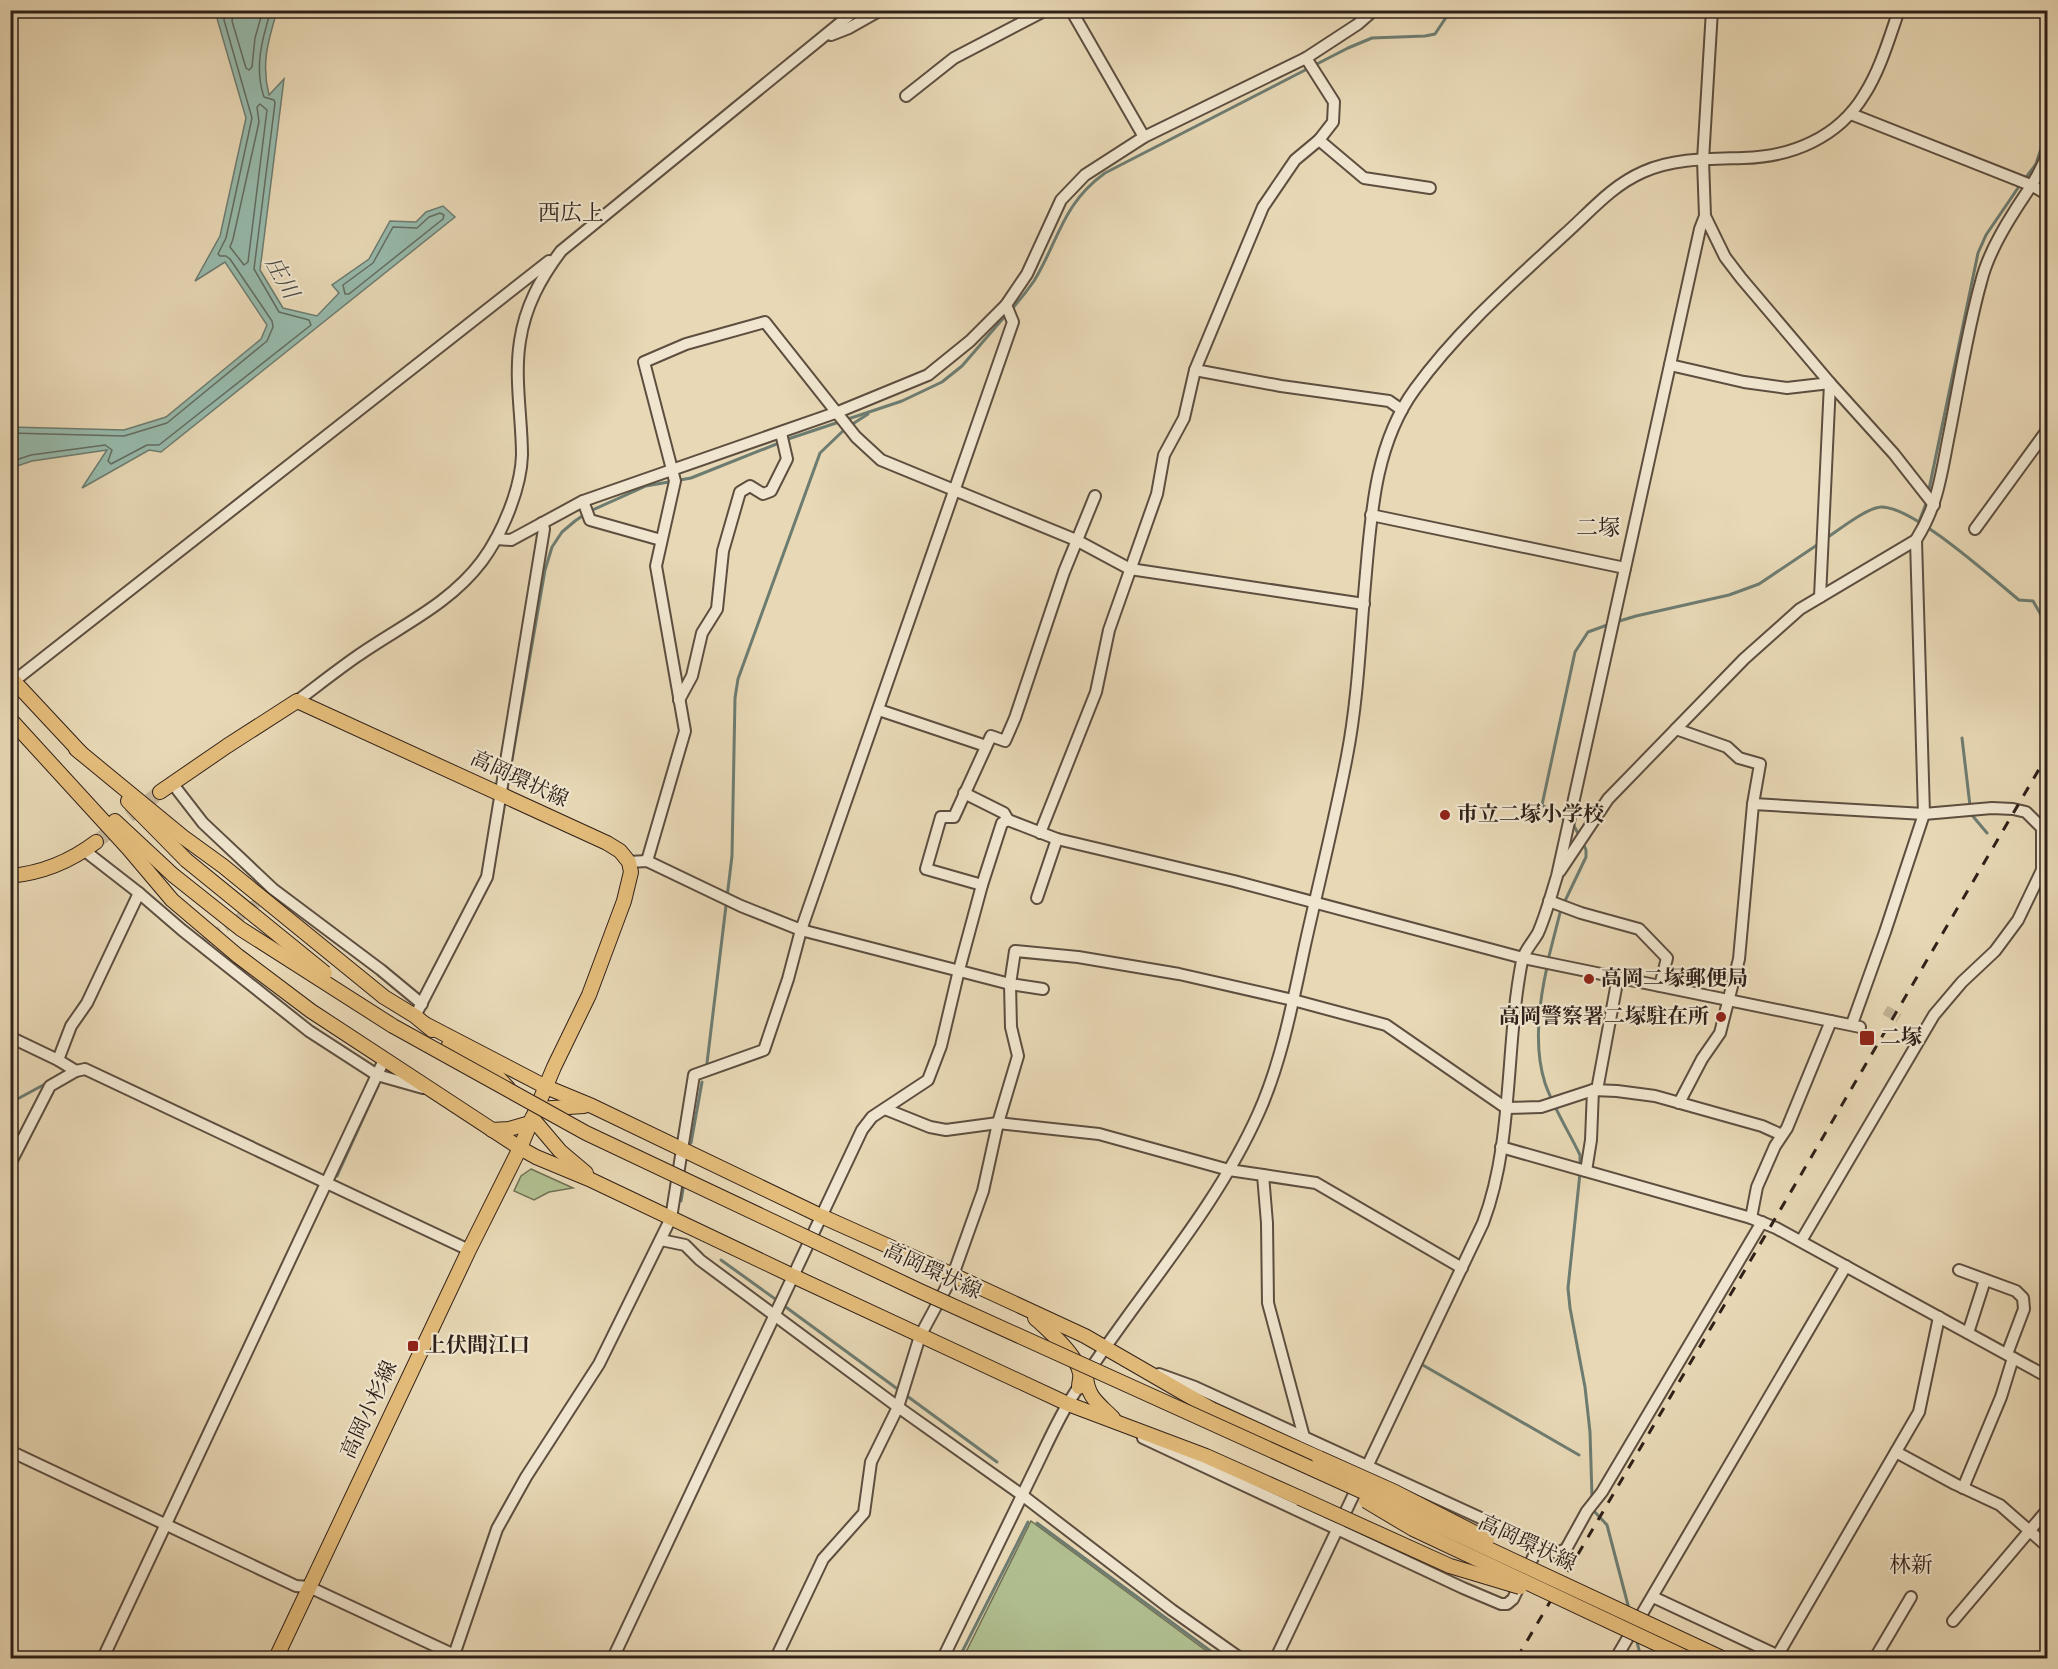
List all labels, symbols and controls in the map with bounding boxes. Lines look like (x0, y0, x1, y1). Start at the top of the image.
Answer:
district label: 西広上 (538, 201, 604, 225)
water label: 庄川 (261, 252, 304, 304)
district label: 二塚 (1576, 516, 1620, 540)
street label: 高岡環状線 (467, 746, 572, 812)
place label: 市立二塚小学校 (1457, 803, 1604, 826)
marker: 市立二塚小学校 (1438, 808, 1452, 822)
place label: 高岡二塚郵便局 (1601, 967, 1748, 990)
marker: 高岡二塚郵便局 (1582, 972, 1596, 986)
place label: 高岡警察署二塚駐在所 (1499, 1004, 1709, 1028)
marker: 高岡警察署二塚駐在所 (1714, 1010, 1728, 1024)
place label: 二塚 (1880, 1026, 1922, 1049)
marker: 二塚 (1858, 1029, 1876, 1047)
street label: 高岡環状線 (880, 1238, 985, 1304)
place label: 上伏間江口 (425, 1333, 530, 1357)
marker: 上伏間江口 (406, 1339, 420, 1353)
street label: 高岡小杉線 (336, 1357, 402, 1462)
street label: 高岡環状線 (1475, 1510, 1580, 1576)
district label: 林新 (1889, 1553, 1933, 1577)

